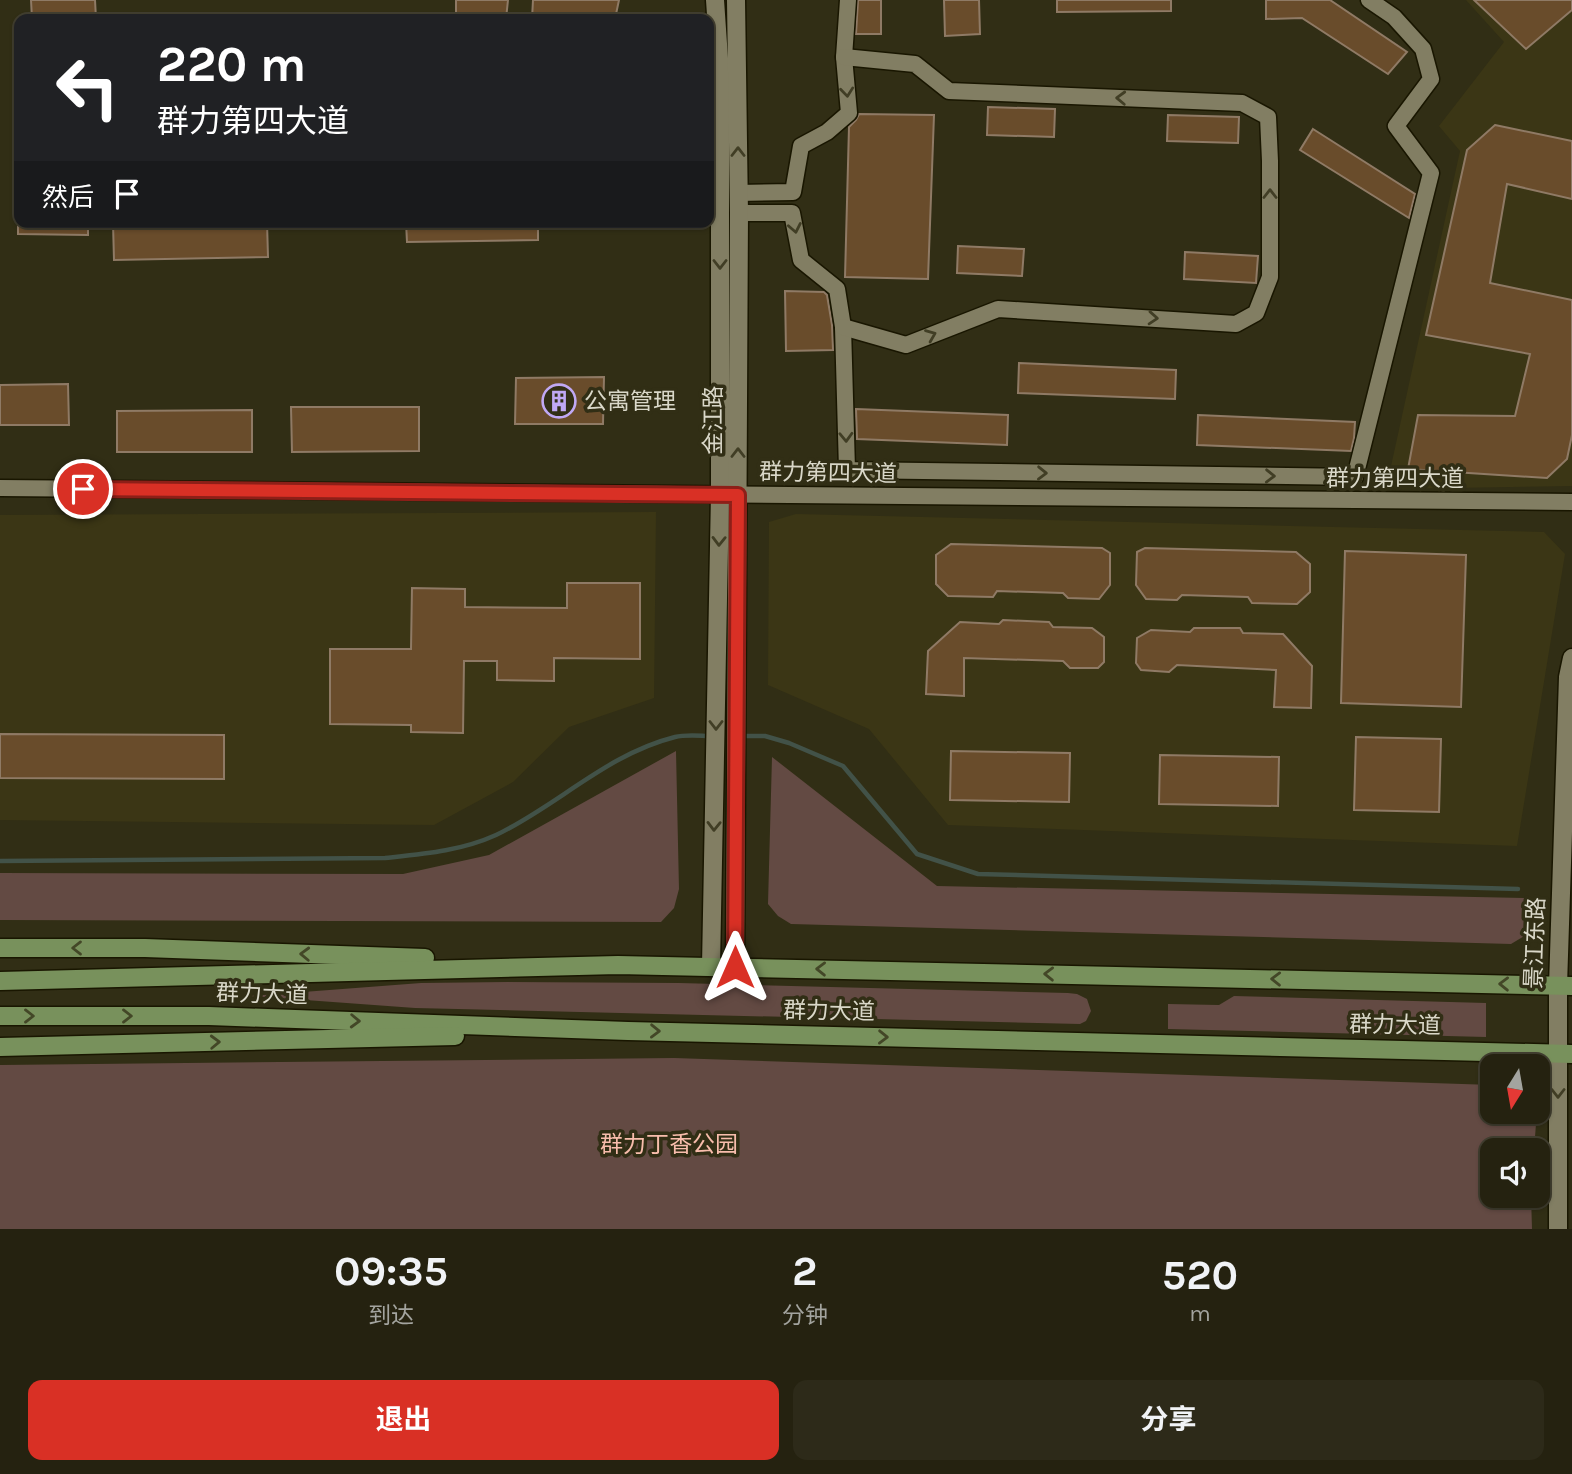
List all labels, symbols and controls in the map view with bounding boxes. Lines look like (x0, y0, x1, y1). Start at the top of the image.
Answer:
text: 220 m (157, 36, 306, 93)
icon: left (42, 42, 133, 133)
one-way arrow (839, 87, 854, 98)
one-way arrow (1115, 91, 1126, 106)
text: 群力第四大道 (157, 103, 349, 140)
one-way arrow (730, 146, 746, 157)
icon: arrive (108, 175, 146, 213)
text: 然后 (42, 182, 94, 213)
one-way arrow (1262, 188, 1278, 198)
one-way arrow (787, 222, 802, 234)
one-way arrow (712, 259, 728, 270)
one-way arrow (1148, 311, 1159, 326)
one-way arrow (925, 330, 937, 344)
building icon: 公寓管理 (540, 382, 578, 420)
street label: 金江路 (700, 386, 727, 455)
place label: 公寓管理 (584, 388, 676, 415)
one-way arrow (839, 432, 854, 443)
one-way arrow (730, 447, 746, 458)
street label: 群力第四大道 (759, 458, 897, 488)
pin (53, 459, 113, 519)
one-way arrow (1037, 465, 1048, 480)
street label: 群力第四大道 (1326, 465, 1464, 492)
one-way arrow (1265, 468, 1275, 484)
icon: arrive (64, 470, 102, 508)
one-way arrow (712, 535, 727, 546)
one-way arrow (708, 720, 724, 731)
one-way arrow (707, 821, 722, 832)
street label: 景江东路 (1520, 897, 1550, 989)
position arrow (698, 930, 772, 1004)
one-way arrow (71, 940, 82, 956)
one-way arrow (299, 946, 309, 962)
one-way arrow (816, 961, 826, 977)
one-way arrow (1043, 967, 1054, 982)
one-way arrow (1271, 972, 1282, 987)
one-way arrow (1498, 977, 1509, 992)
street label: 群力大道 (216, 979, 308, 1009)
street label: 群力大道 (783, 997, 875, 1025)
one-way arrow (25, 1008, 35, 1024)
one-way arrow (122, 1008, 133, 1024)
street label: 群力大道 (1349, 1011, 1441, 1039)
one-way arrow (349, 1014, 360, 1029)
one-way arrow (650, 1024, 661, 1039)
one-way arrow (878, 1029, 889, 1045)
one-way arrow (210, 1035, 221, 1050)
north arrow (1480, 1054, 1550, 1124)
map controls (1480, 1054, 1550, 1208)
one-way arrow (1550, 1089, 1566, 1099)
park label: 群力丁香公园 (600, 1131, 738, 1158)
button: sound (1480, 1138, 1550, 1208)
text: 09:35 (334, 1246, 448, 1296)
text: 2 (792, 1246, 818, 1296)
text: 520 (1162, 1250, 1238, 1300)
text: m (1189, 1300, 1211, 1327)
text: 到达 (368, 1302, 414, 1329)
text: 分钟 (782, 1302, 828, 1329)
button: 退出 (28, 1380, 779, 1460)
button: 分享 (793, 1380, 1544, 1460)

